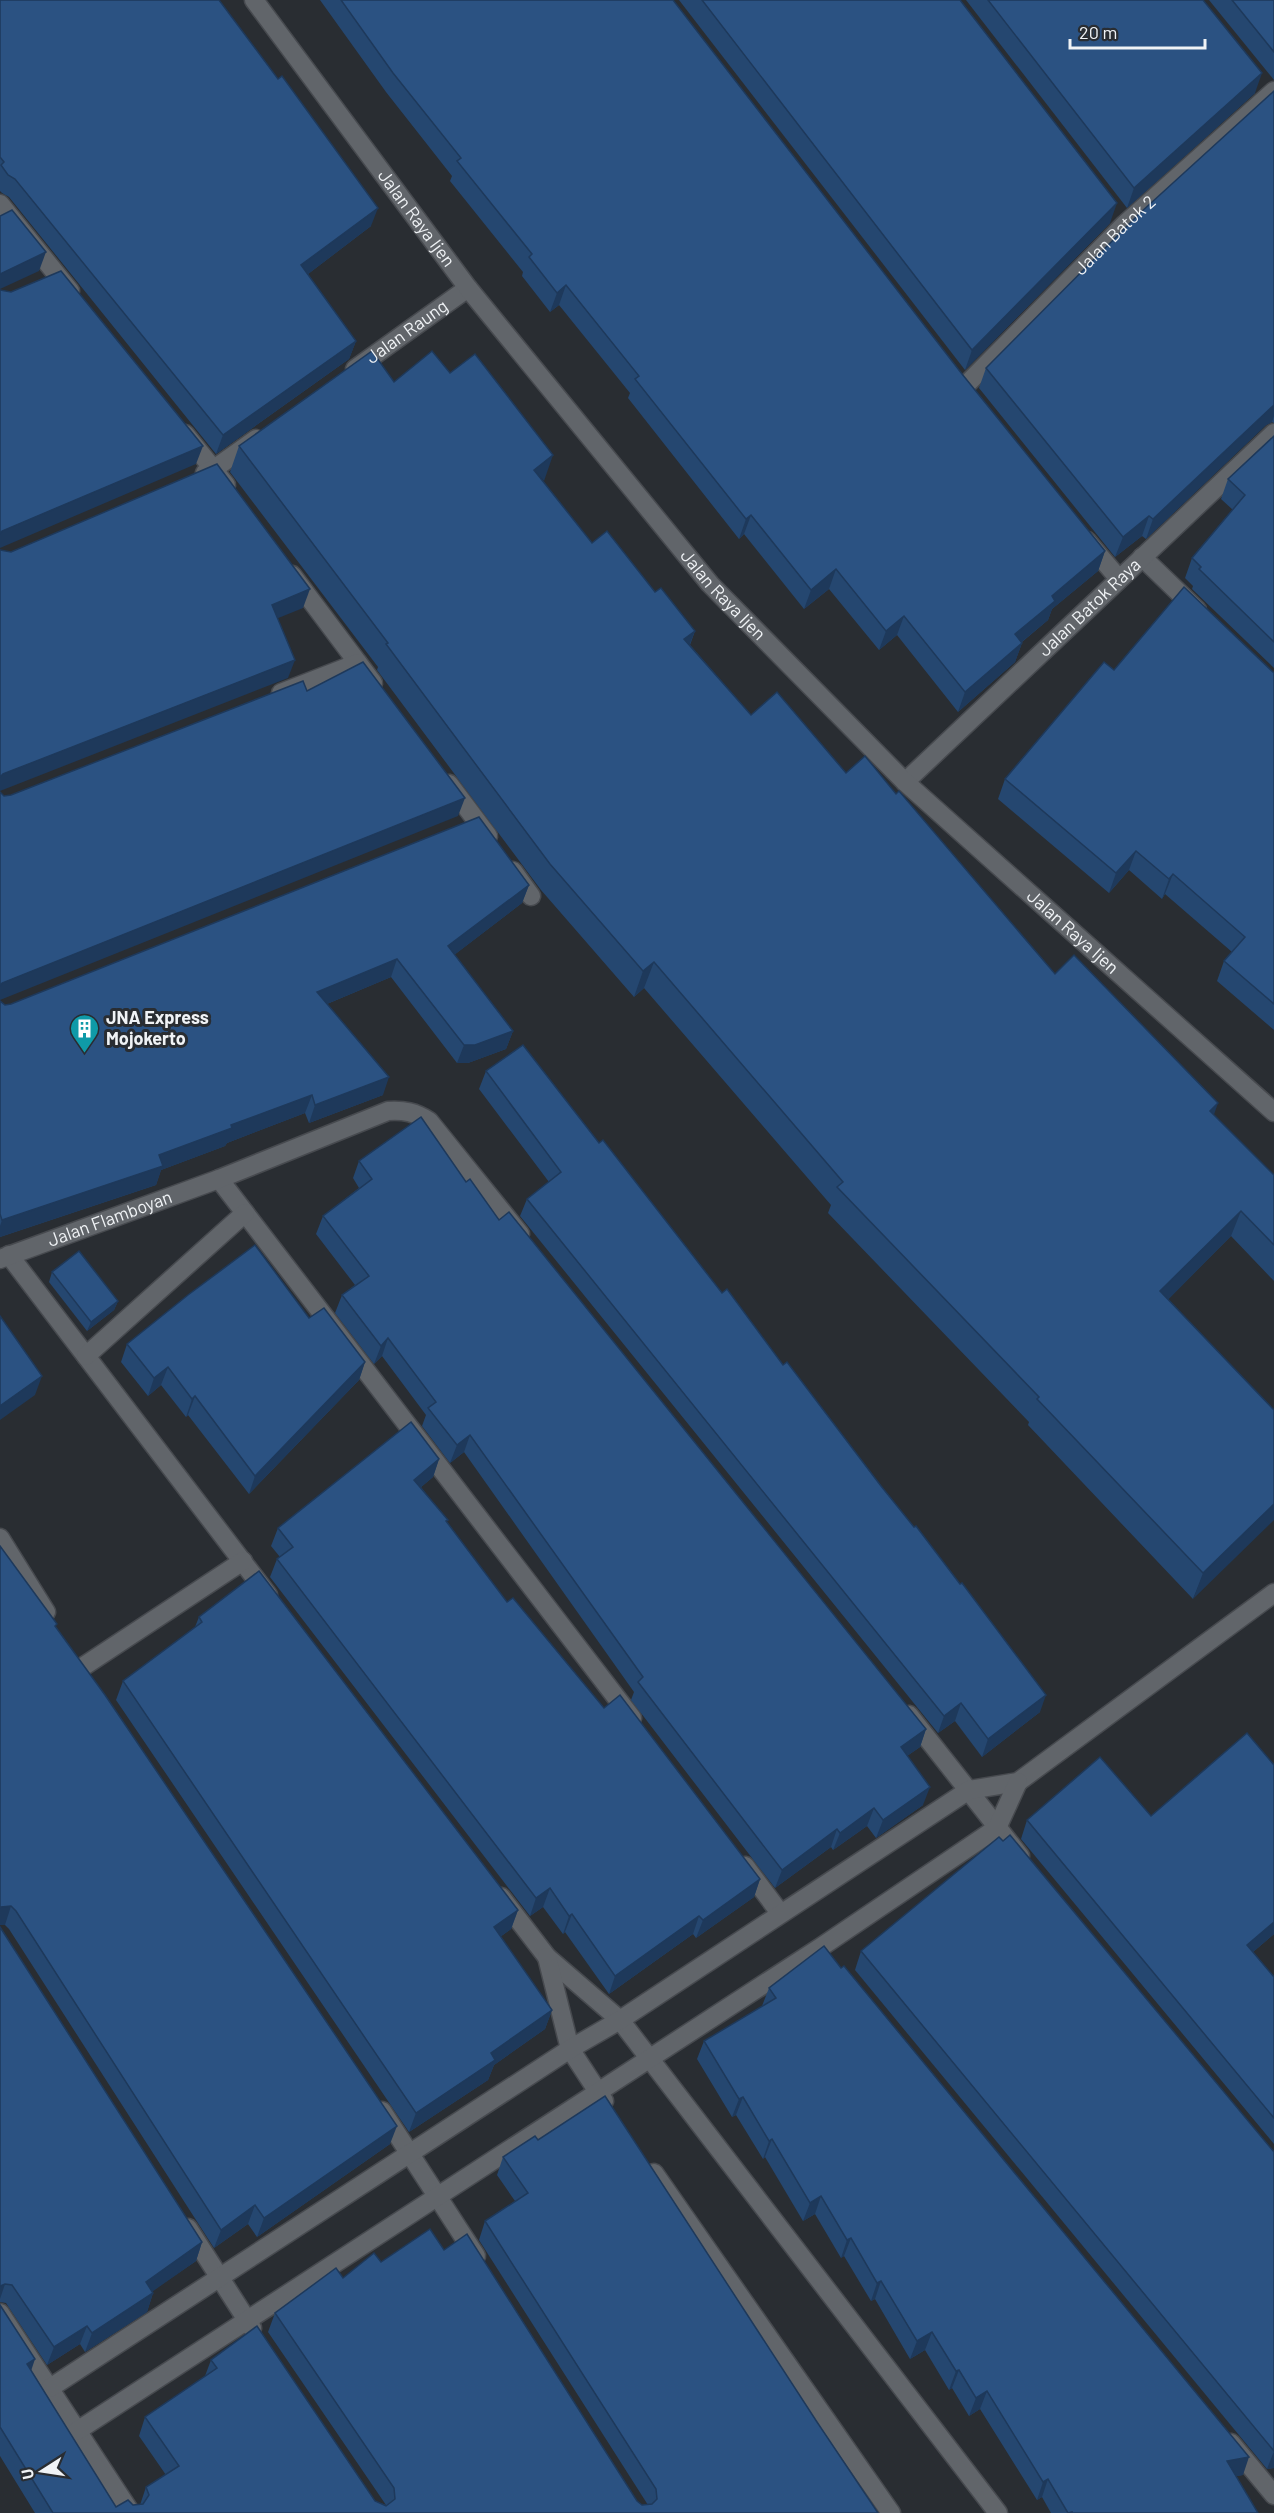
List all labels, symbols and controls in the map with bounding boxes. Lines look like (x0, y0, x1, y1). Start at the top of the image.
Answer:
scale bar (1070, 12, 1205, 50)
text: 20 m (1079, 21, 1117, 43)
street label: Jalan Raya Ijen (374, 165, 460, 271)
street label: Jalan Batok 2 (1069, 190, 1160, 279)
street label: Jalan Raung (361, 294, 452, 368)
street label: Jalan Raya Ijen (676, 545, 771, 644)
street label: Jalan Batok Raya (1033, 553, 1145, 660)
street label: Jalan Raya Ijen (1023, 884, 1124, 978)
place label: JNA Express Mojokerto (106, 1006, 209, 1049)
building icon: JNA Express Mojokerto (69, 1012, 101, 1054)
street label: Jalan Flamboyan (44, 1185, 175, 1251)
north arrow (12, 2441, 72, 2501)
text: U (16, 2467, 37, 2481)

